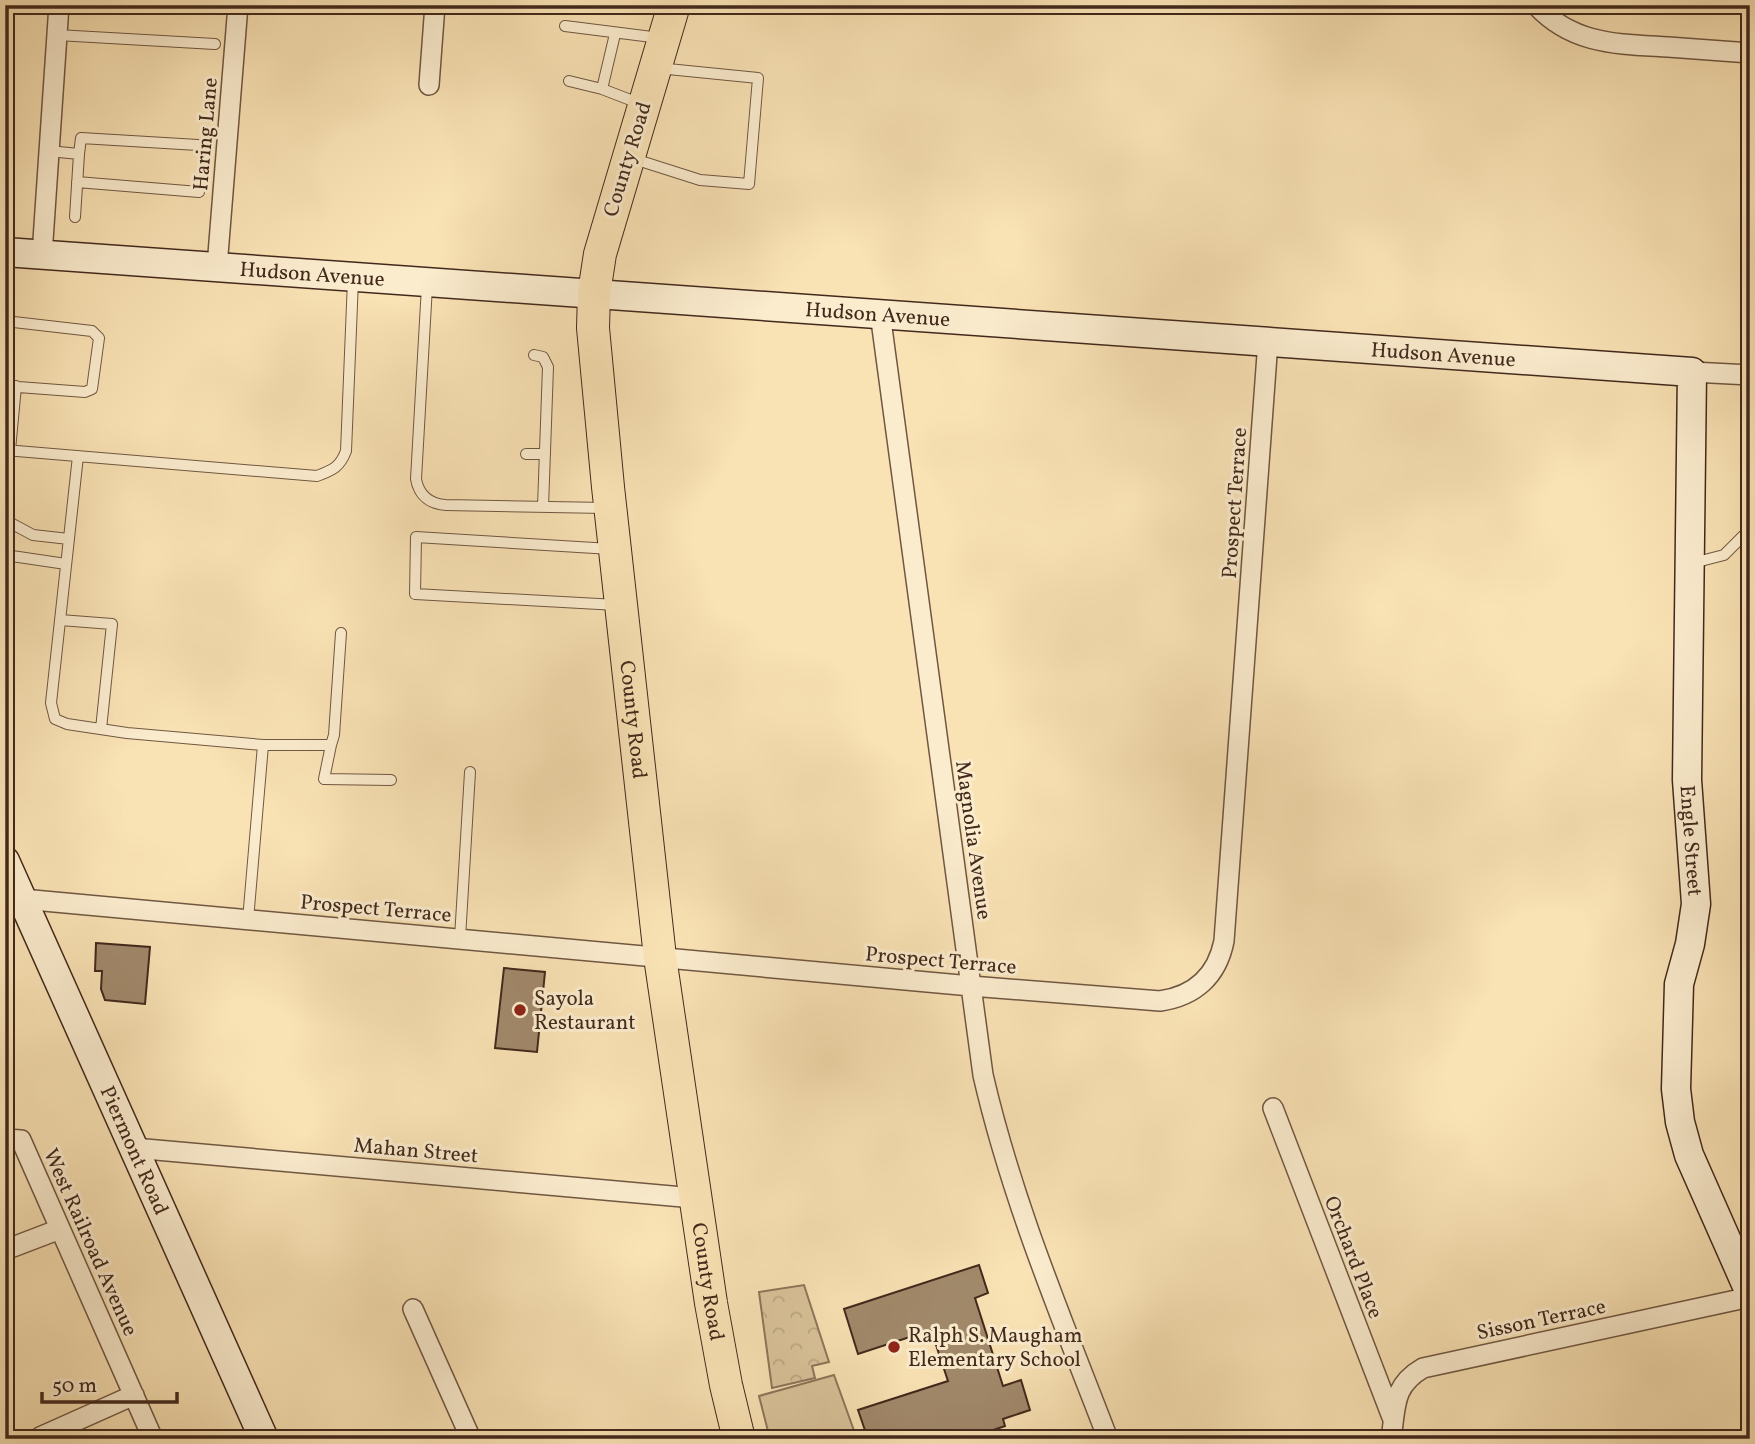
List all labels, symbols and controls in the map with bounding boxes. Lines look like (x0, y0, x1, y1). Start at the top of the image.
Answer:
street label: Haring Lane (187, 76, 226, 192)
street label: County Road (597, 98, 660, 221)
street label: Hudson Avenue (239, 256, 386, 295)
street label: Hudson Avenue (804, 296, 951, 335)
street label: Hudson Avenue (1370, 336, 1517, 375)
street label: Prospect Terrace (1216, 426, 1255, 580)
street label: County Road (611, 659, 653, 781)
street label: Magnolia Avenue (947, 759, 998, 922)
street label: Engle Street (1671, 784, 1708, 897)
street label: Prospect Terrace (299, 888, 453, 931)
street label: Prospect Terrace (864, 940, 1018, 983)
place label: Sayola Restaurant (534, 985, 636, 1038)
marker: Sayola Restaurant (512, 1002, 528, 1018)
street label: Piermont Road (92, 1082, 175, 1220)
street label: Mahan Street (352, 1132, 479, 1171)
street label: West Railroad Avenue (35, 1144, 144, 1341)
street label: Orchard Place (1316, 1192, 1389, 1323)
street label: County Road (683, 1221, 731, 1343)
street label: Sisson Terrace (1474, 1293, 1609, 1348)
place label: Ralph S. Maugham Elementary School (908, 1322, 1083, 1375)
marker: Ralph S. Maugham Elementary School (886, 1339, 902, 1355)
scale bar (42, 1360, 177, 1404)
text: 50 m (52, 1372, 97, 1401)

